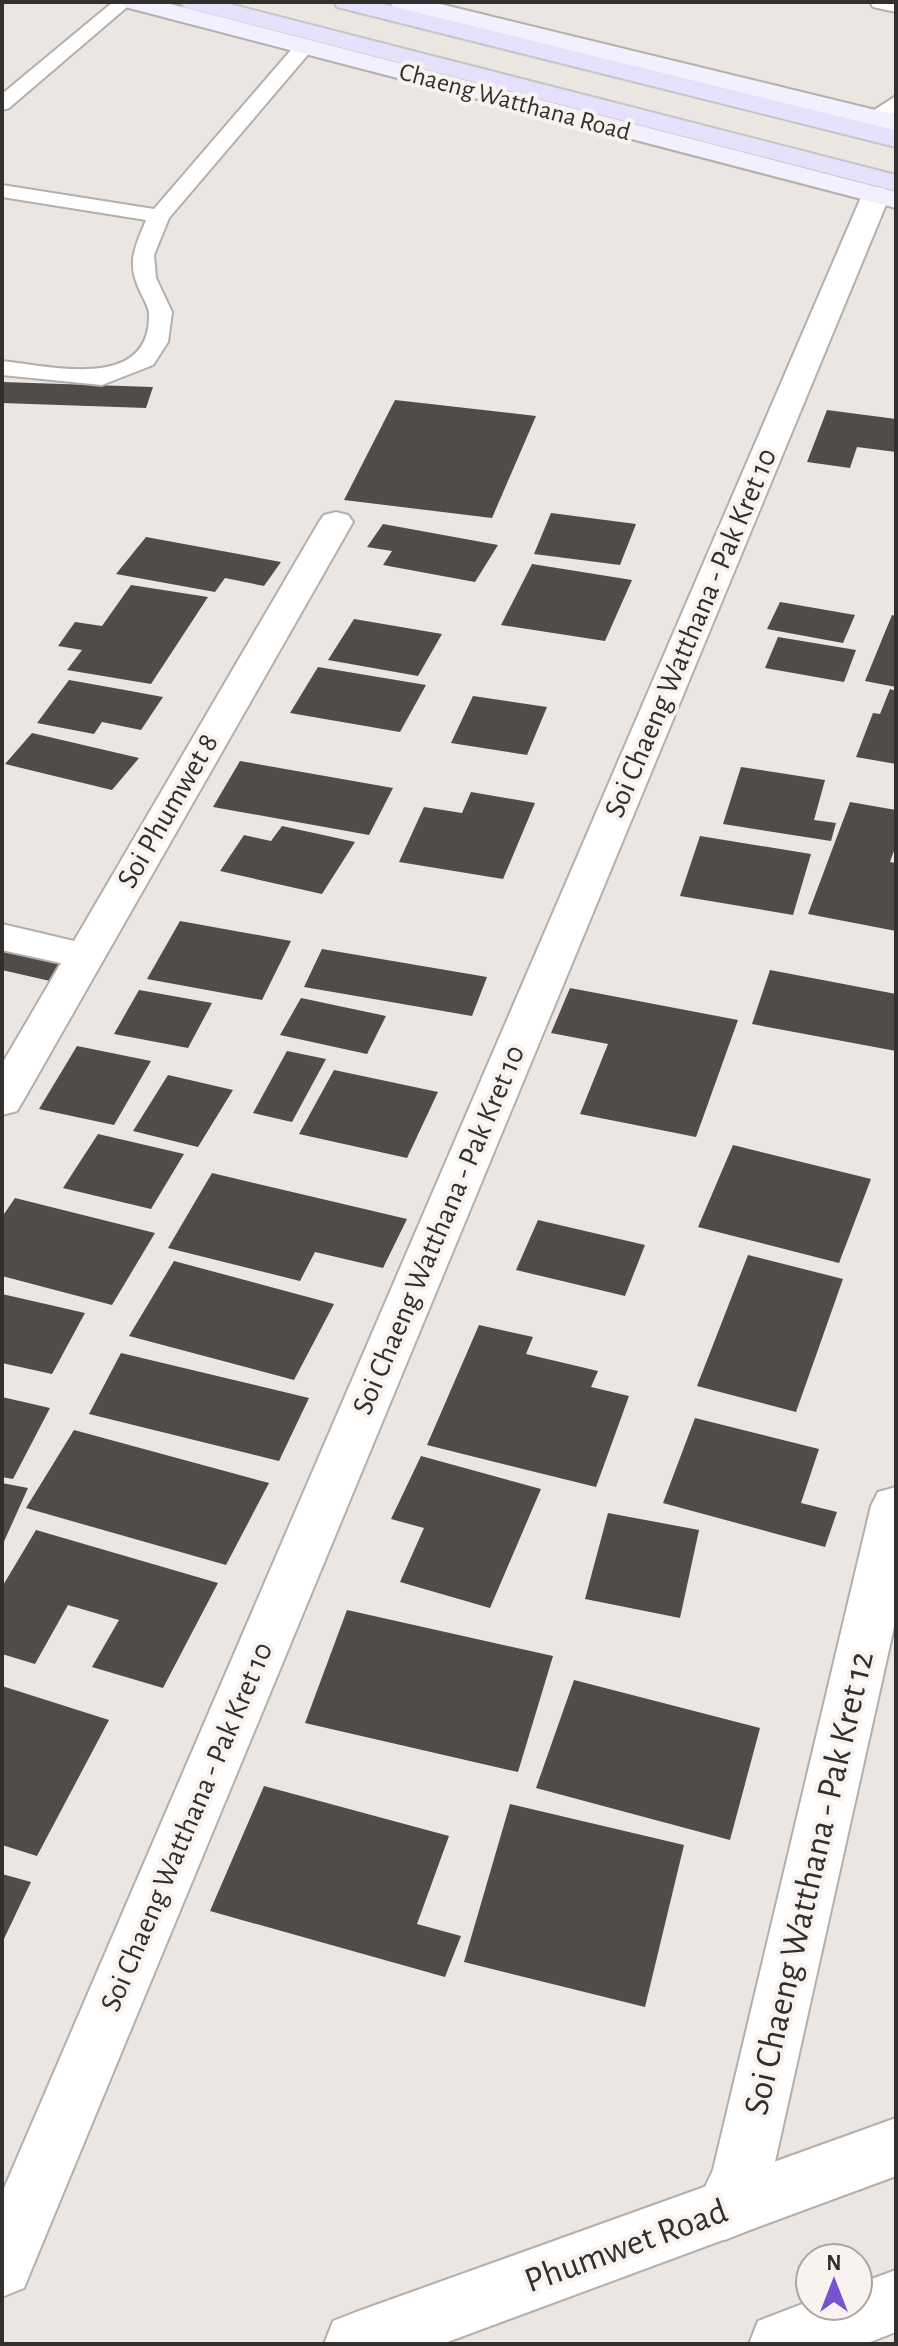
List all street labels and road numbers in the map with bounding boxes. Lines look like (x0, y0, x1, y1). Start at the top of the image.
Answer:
street label: Chaeng Watthana Road (396, 59, 634, 145)
street label: Soi Chaeng Watthana - Pak Kret 10 (599, 444, 783, 822)
street label: Soi Phumwet 8 (112, 729, 224, 893)
street label: Soi Chaeng Watthana - Pak Kret 10 (347, 1041, 531, 1419)
street label: Soi Chaeng Watthana - Pak Kret 10 (95, 1638, 279, 2016)
street label: Soi Chaeng Watthana - Pak Kret 12 (738, 1648, 880, 2118)
street label: Phumwet Road (520, 2193, 732, 2299)

